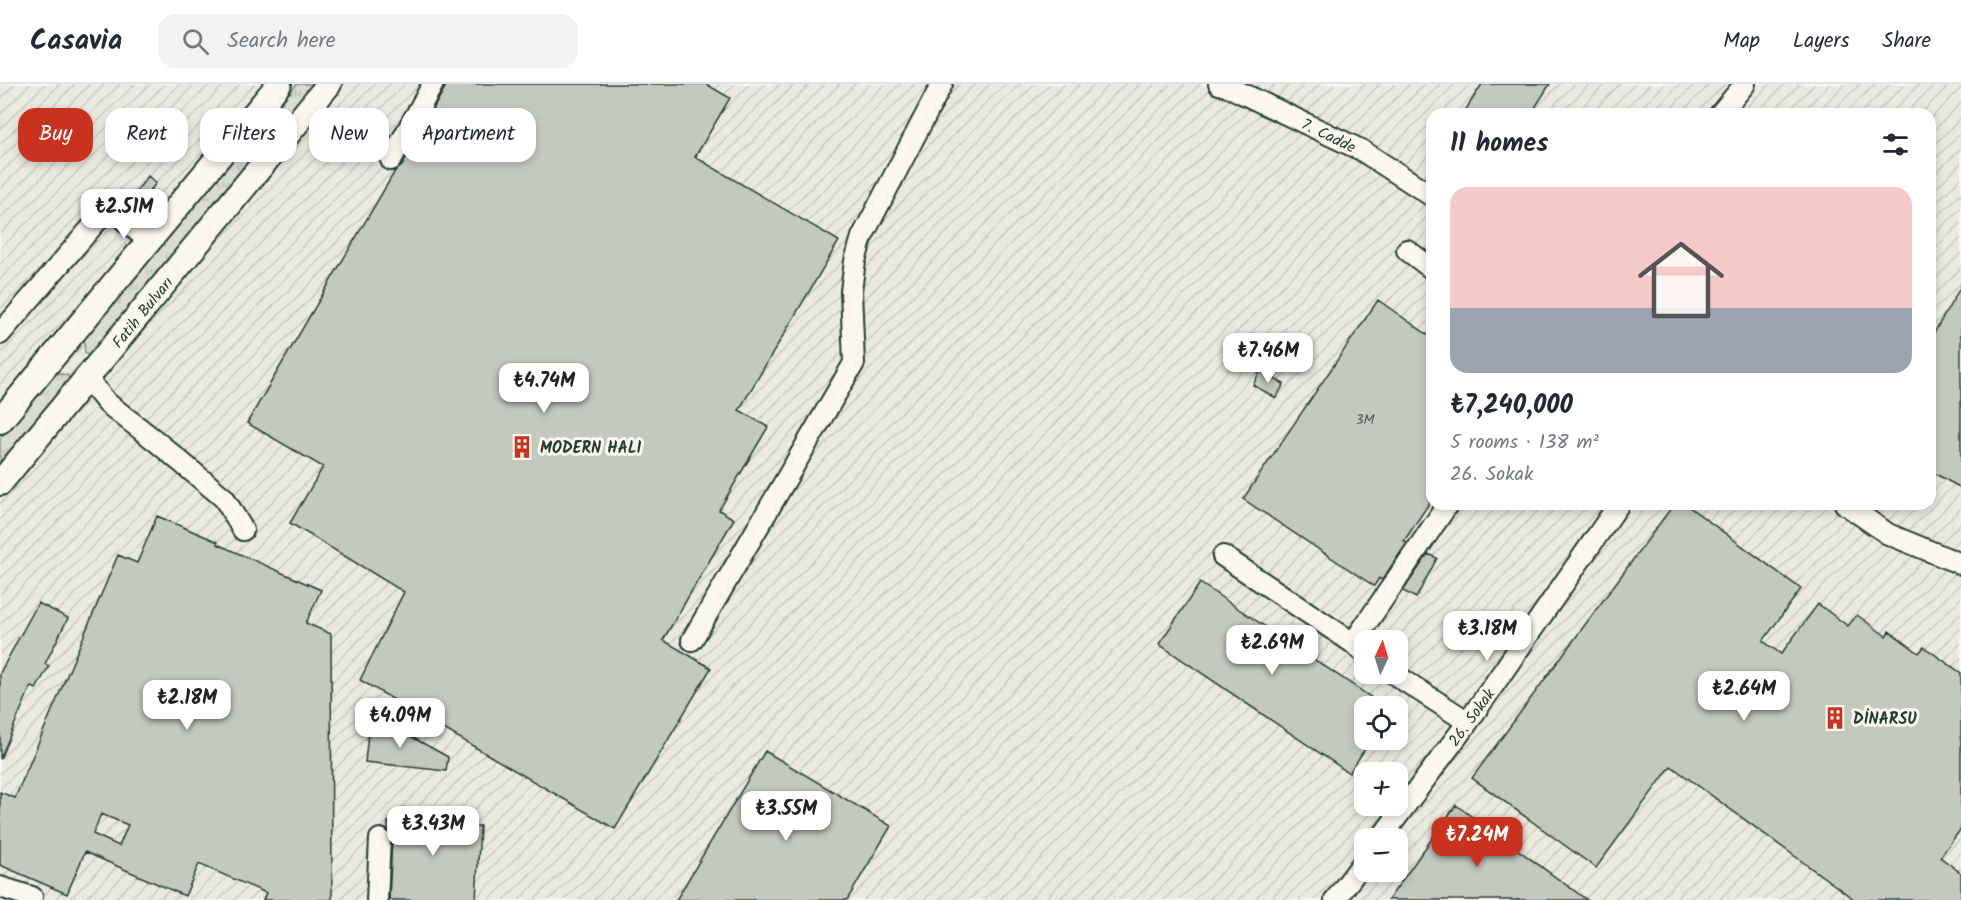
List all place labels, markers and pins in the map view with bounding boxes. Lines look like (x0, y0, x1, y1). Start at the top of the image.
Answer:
pin: ₺2.51M (75, 189, 173, 240)
pin: ₺7.46M (1219, 333, 1317, 384)
pin: ₺4.74M (495, 363, 593, 414)
building icon: MODERN HALI (509, 434, 535, 460)
place label: MODERN HALI (540, 436, 642, 461)
pin: ₺3.18M (1438, 611, 1536, 662)
pin: ₺2.69M (1223, 625, 1321, 676)
pin: ₺2.64M (1695, 671, 1793, 722)
pin: ₺2.18M (138, 680, 236, 731)
pin: ₺4.09M (351, 698, 449, 749)
building icon: DİNARSU (1822, 705, 1848, 731)
place label: DİNARSU (1853, 707, 1917, 732)
pin: ₺3.55M (737, 791, 835, 842)
pin: ₺3.43M (384, 806, 482, 857)
pin: ₺7.24M (1428, 817, 1526, 868)

